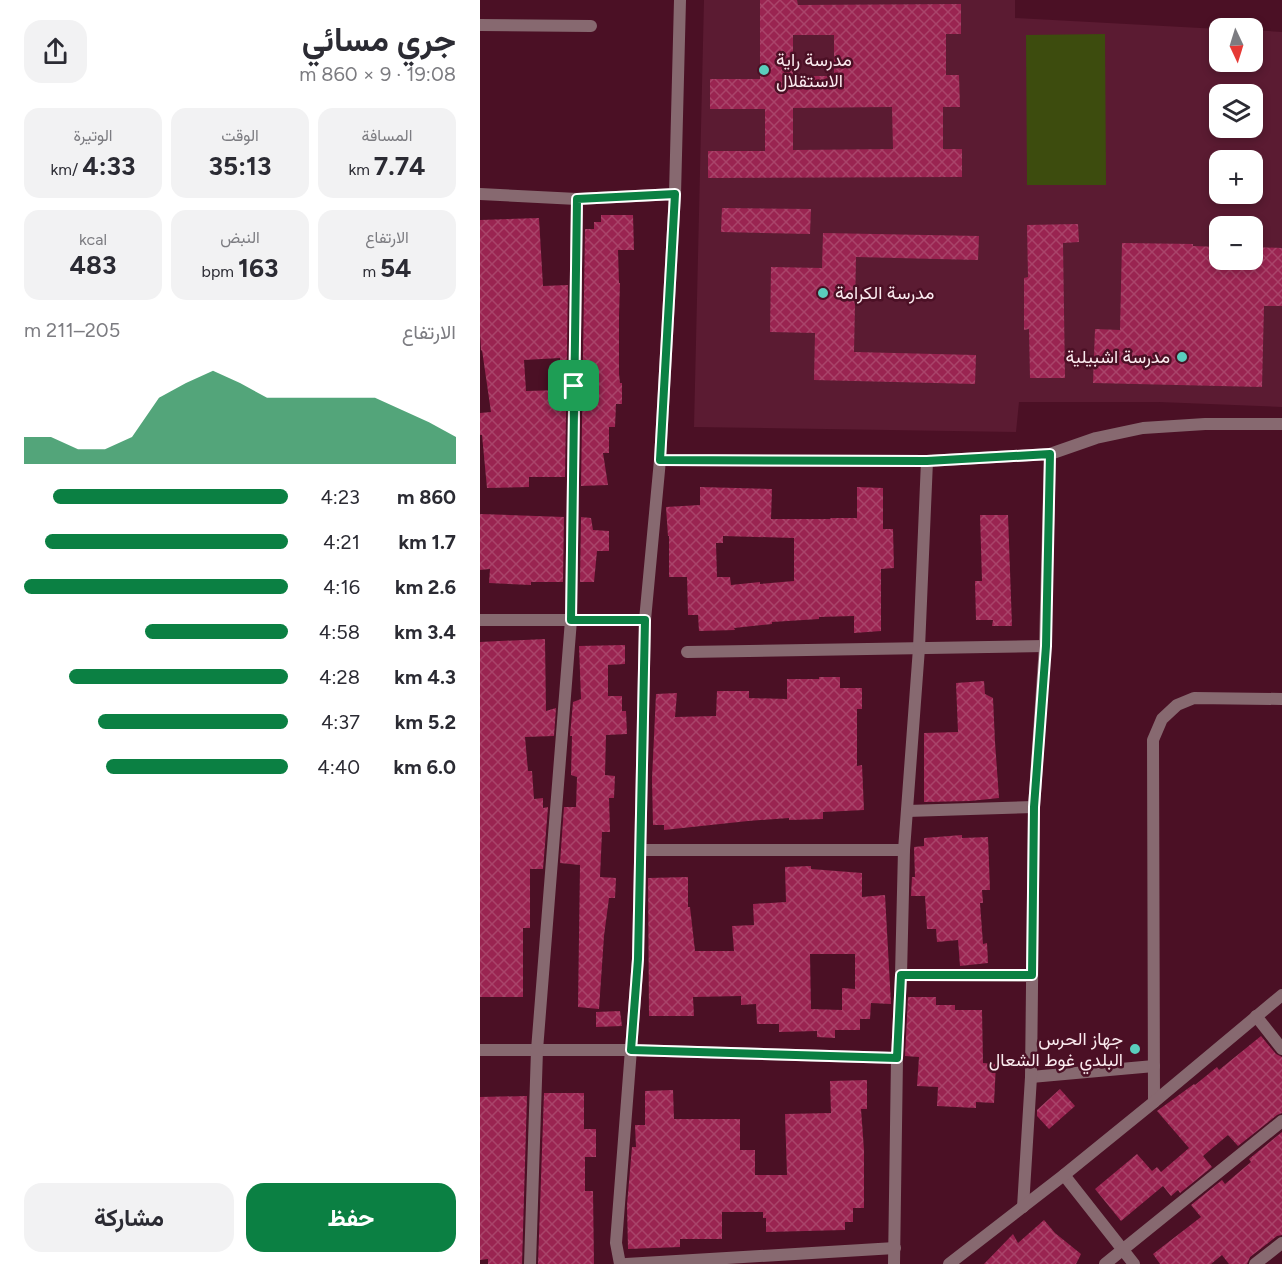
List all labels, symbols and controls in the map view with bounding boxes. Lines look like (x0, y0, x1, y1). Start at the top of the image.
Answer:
north arrow (1209, 18, 1263, 72)
map controls (1209, 18, 1263, 270)
button: share (24, 20, 87, 83)
text: جري مسائي (302, 20, 456, 59)
place label: مدرسة راية الاستقلال (776, 49, 852, 92)
text: 19:08 · 9 × 860 m (299, 62, 456, 86)
marker: مدرسة راية الاستقلال (757, 63, 771, 77)
button: layers (1209, 84, 1263, 138)
text: الوتيرة (73, 126, 113, 145)
text: الوقت (221, 126, 259, 145)
text: المسافة (362, 126, 412, 145)
text: 4:33 (82, 150, 135, 182)
text: 35:13 (209, 150, 271, 182)
text: 7.74 (374, 150, 426, 182)
button: + (1209, 150, 1263, 204)
text: /km (51, 160, 82, 179)
text: km (348, 160, 374, 179)
button: − (1209, 216, 1263, 270)
text: النبض (220, 228, 260, 247)
text: الارتفاع (365, 228, 409, 247)
text: kcal (79, 230, 107, 249)
text: 483 (70, 249, 116, 281)
text: 163 (238, 252, 278, 284)
text: 54 (380, 252, 412, 284)
text: bpm (202, 262, 238, 281)
text: m (362, 262, 380, 281)
place label: مدرسة الكرامة (835, 282, 934, 304)
marker: مدرسة الكرامة (816, 286, 830, 300)
text: 205–211 m (24, 318, 120, 342)
text: الارتفاع (402, 320, 456, 344)
place label: مدرسة اشبيلية (1065, 346, 1170, 368)
marker: مدرسة اشبيلية (1175, 350, 1189, 364)
pin (548, 360, 599, 411)
icon: arrive (557, 369, 590, 402)
text: 4:23 (320, 485, 360, 509)
text: 860 m (397, 485, 456, 509)
text: 4:21 (323, 530, 360, 554)
text: 1.7 km (399, 530, 456, 554)
text: 4:16 (323, 575, 360, 599)
text: 2.6 km (395, 575, 456, 599)
text: 4:58 (319, 620, 360, 644)
text: 3.4 km (394, 620, 456, 644)
text: 4:28 (319, 665, 360, 689)
text: 4.3 km (394, 665, 456, 689)
text: 4:37 (321, 710, 360, 734)
text: 5.2 km (395, 710, 456, 734)
text: 4:40 (317, 755, 360, 779)
text: 6.0 km (394, 755, 456, 779)
place label: جهاز الحرس البلدي غوط الشعال (989, 1028, 1123, 1075)
marker: جهاز الحرس البلدي غوط الشعال (1128, 1042, 1142, 1056)
button: مشاركة (24, 1183, 234, 1252)
button: حفظ (246, 1183, 456, 1252)

